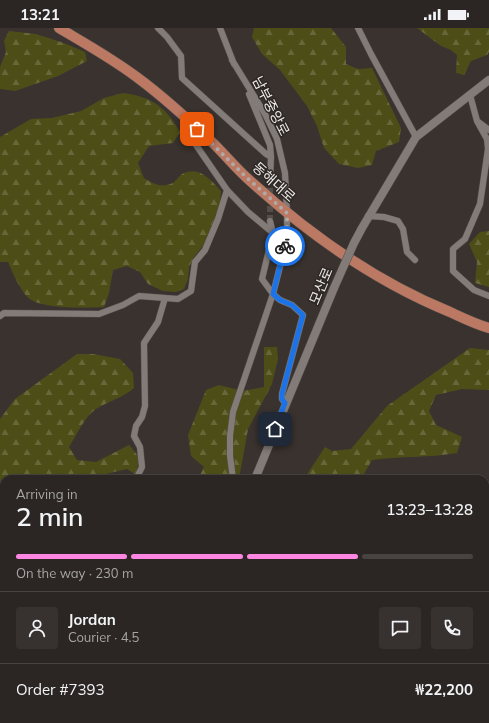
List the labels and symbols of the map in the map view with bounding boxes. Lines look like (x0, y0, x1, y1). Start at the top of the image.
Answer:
street label: 남부중앙로 (248, 73, 294, 139)
pin (180, 112, 214, 146)
street label: 동해대로 (249, 158, 299, 206)
courier (265, 226, 305, 266)
street label: 모산로 (305, 265, 337, 307)
pin (258, 412, 292, 446)

